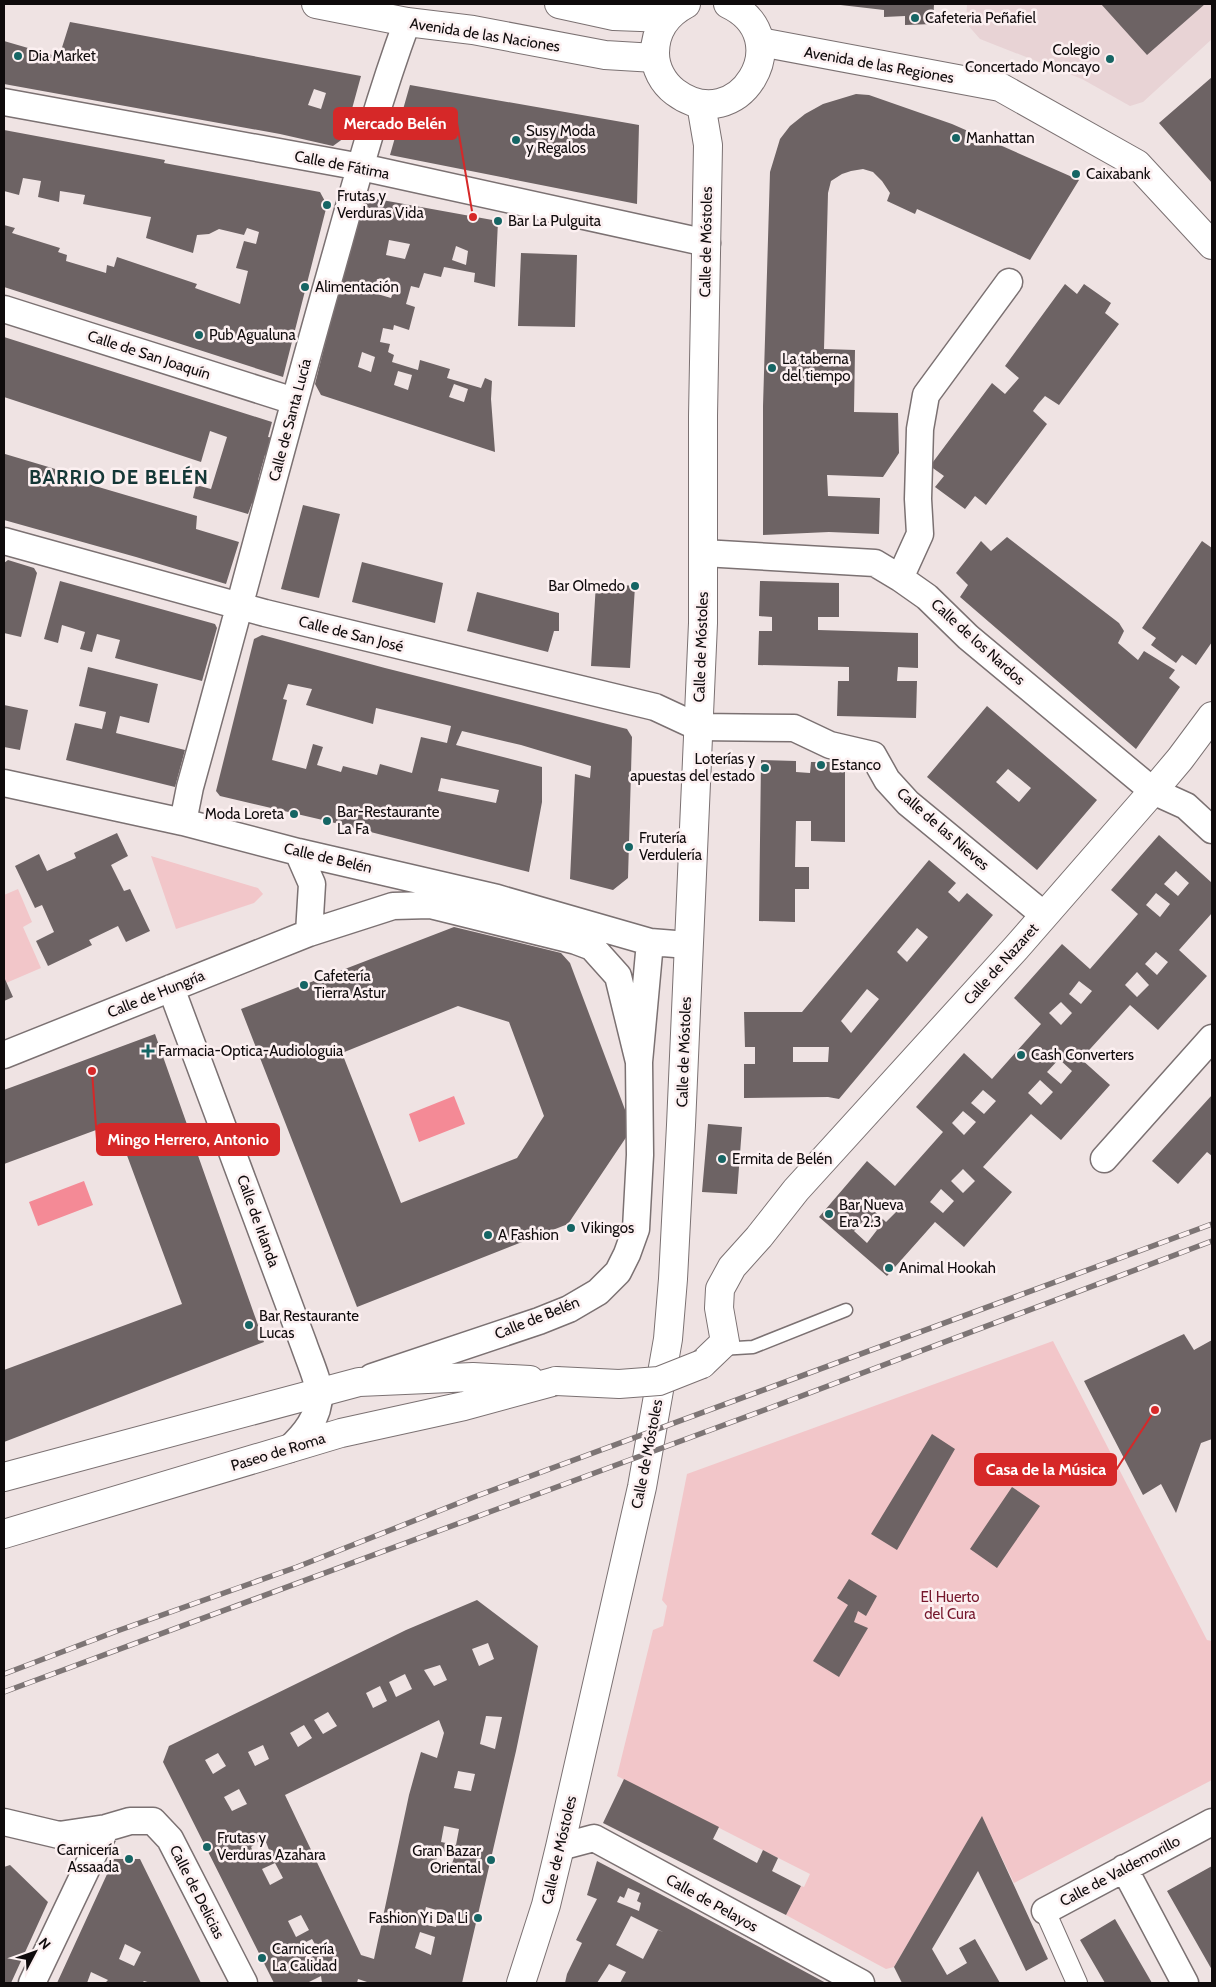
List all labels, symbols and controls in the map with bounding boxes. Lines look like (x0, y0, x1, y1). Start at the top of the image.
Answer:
place label: Cafeteria Peñafiel (925, 9, 1036, 27)
marker: Cafeteria Peñafiel (909, 12, 921, 24)
street label: Avenida de las Naciones (409, 14, 561, 56)
place label: Colegio Concertado Moncayo (965, 41, 1100, 76)
street label: Avenida de las Regiones (803, 43, 955, 87)
place label: Dia Market (28, 47, 96, 65)
marker: Dia Market (12, 50, 24, 62)
marker: Colegio Concertado Moncayo (1104, 53, 1116, 65)
callout: Mercado Belén (334, 108, 457, 139)
text: Mercado Belén (343, 114, 447, 133)
place label: Susy Moda y Regalos (526, 122, 596, 157)
place label: Manhattan (966, 129, 1035, 147)
marker: Manhattan (950, 132, 962, 144)
marker: Susy Moda y Regalos (510, 134, 522, 146)
street label: Calle de Fátima (293, 147, 392, 183)
place label: Caixabank (1086, 165, 1151, 183)
marker: Caixabank (1070, 168, 1082, 180)
street label: Calle de Móstoles (696, 186, 716, 298)
place label: Frutas y Verduras Vida (337, 187, 424, 222)
marker: Frutas y Verduras Vida (321, 199, 333, 211)
place label: Bar La Pulguita (508, 212, 602, 230)
marker: Bar La Pulguita (492, 215, 504, 227)
place label: Alimentación (315, 278, 399, 296)
marker: Alimentación (299, 281, 311, 293)
place label: Pub Agualuna (209, 326, 296, 344)
street label: Calle de San Joaquín (85, 327, 213, 383)
marker: Pub Agualuna (193, 329, 205, 341)
place label: La taberna del tiempo (782, 350, 851, 385)
street label: Calle de Santa Lucía (265, 356, 315, 483)
marker: La taberna del tiempo (766, 362, 778, 374)
district label: BARRIO DE BELÉN (29, 465, 209, 489)
place label: Bar Olmedo (548, 577, 625, 595)
marker: Bar Olmedo (629, 580, 641, 592)
street label: Calle de Móstoles (690, 591, 712, 703)
street label: Calle de los Nardos (927, 595, 1029, 689)
street label: Calle de San José (297, 612, 406, 656)
place label: Loterías y apuestas del estado (630, 750, 755, 785)
place label: Estanco (831, 756, 881, 774)
marker: Estanco (815, 759, 827, 771)
marker: Loterías y apuestas del estado (759, 762, 771, 774)
street label: Calle de las Nieves (893, 784, 993, 874)
place label: Bar-Restaurante La Fa (337, 803, 440, 838)
place label: Moda Loreta (205, 805, 285, 823)
marker: Moda Loreta (288, 808, 300, 820)
marker: Bar-Restaurante La Fa (321, 815, 333, 827)
place label: Frutería Verdulería (639, 829, 703, 864)
street label: Calle de Belén (282, 839, 374, 877)
marker: Frutería Verdulería (623, 841, 635, 853)
street label: Calle de Nazaret (960, 920, 1042, 1008)
street label: Calle de Hungría (105, 966, 208, 1022)
place label: Cafetería Tierra Astur (314, 967, 386, 1002)
marker: Cafetería Tierra Astur (298, 979, 310, 991)
street label: Calle de Móstoles (673, 996, 695, 1108)
place label: Farmacia-Optica-Audiologuia (158, 1042, 344, 1060)
marker: Farmacia-Optica-Audiologuia (142, 1045, 154, 1057)
place label: Cash Converters (1031, 1046, 1134, 1064)
marker: Cash Converters (1015, 1049, 1027, 1061)
callout: Mingo Herrero, Antonio (97, 1124, 279, 1155)
text: Mingo Herrero, Antonio (107, 1130, 269, 1149)
place label: Ermita de Belén (732, 1150, 832, 1168)
marker: Ermita de Belén (716, 1153, 728, 1165)
street label: Calle de Irlanda (233, 1172, 283, 1270)
place label: Bar Nueva Era 2.3 (839, 1196, 904, 1231)
marker: Bar Nueva Era 2.3 (823, 1208, 835, 1220)
place label: Vikingos (581, 1219, 634, 1237)
marker: Vikingos (565, 1222, 577, 1234)
place label: A Fashion (498, 1226, 559, 1244)
marker: A Fashion (482, 1229, 494, 1241)
place label: Animal Hookah (899, 1259, 996, 1277)
marker: Animal Hookah (883, 1262, 895, 1274)
street label: Calle de Belén (492, 1293, 582, 1343)
place label: Bar Restaurante Lucas (259, 1307, 359, 1342)
marker: Bar Restaurante Lucas (243, 1319, 255, 1331)
street label: Calle de Móstoles (628, 1398, 666, 1510)
street label: Paseo de Roma (229, 1429, 328, 1475)
callout: Casa de la Música (975, 1454, 1116, 1485)
text: Casa de la Música (986, 1460, 1106, 1479)
park label: El Huerto del Cura (920, 1588, 980, 1623)
street label: Calle de Móstoles (538, 1794, 580, 1906)
place label: Frutas y Verduras Azahara (217, 1829, 327, 1864)
street label: Calle de Valdemorillo (1057, 1832, 1183, 1910)
place label: Carnicería Assaada (57, 1841, 120, 1876)
marker: Frutas y Verduras Azahara (201, 1841, 213, 1853)
street label: Calle de Delicias (166, 1842, 228, 1942)
place label: Gran Bazar Oriental (412, 1842, 481, 1877)
marker: Carnicería Assaada (123, 1853, 135, 1865)
marker: Gran Bazar Oriental (485, 1854, 497, 1866)
street label: Calle de Pelayos (663, 1870, 761, 1936)
place label: Fashion Yi Da Li (369, 1909, 468, 1927)
marker: Fashion Yi Da Li (472, 1912, 484, 1924)
north arrow (10, 1927, 60, 1977)
text: N (35, 1934, 55, 1953)
place label: Carnicería La Calidad (272, 1940, 337, 1975)
marker: Carnicería La Calidad (256, 1952, 268, 1964)

